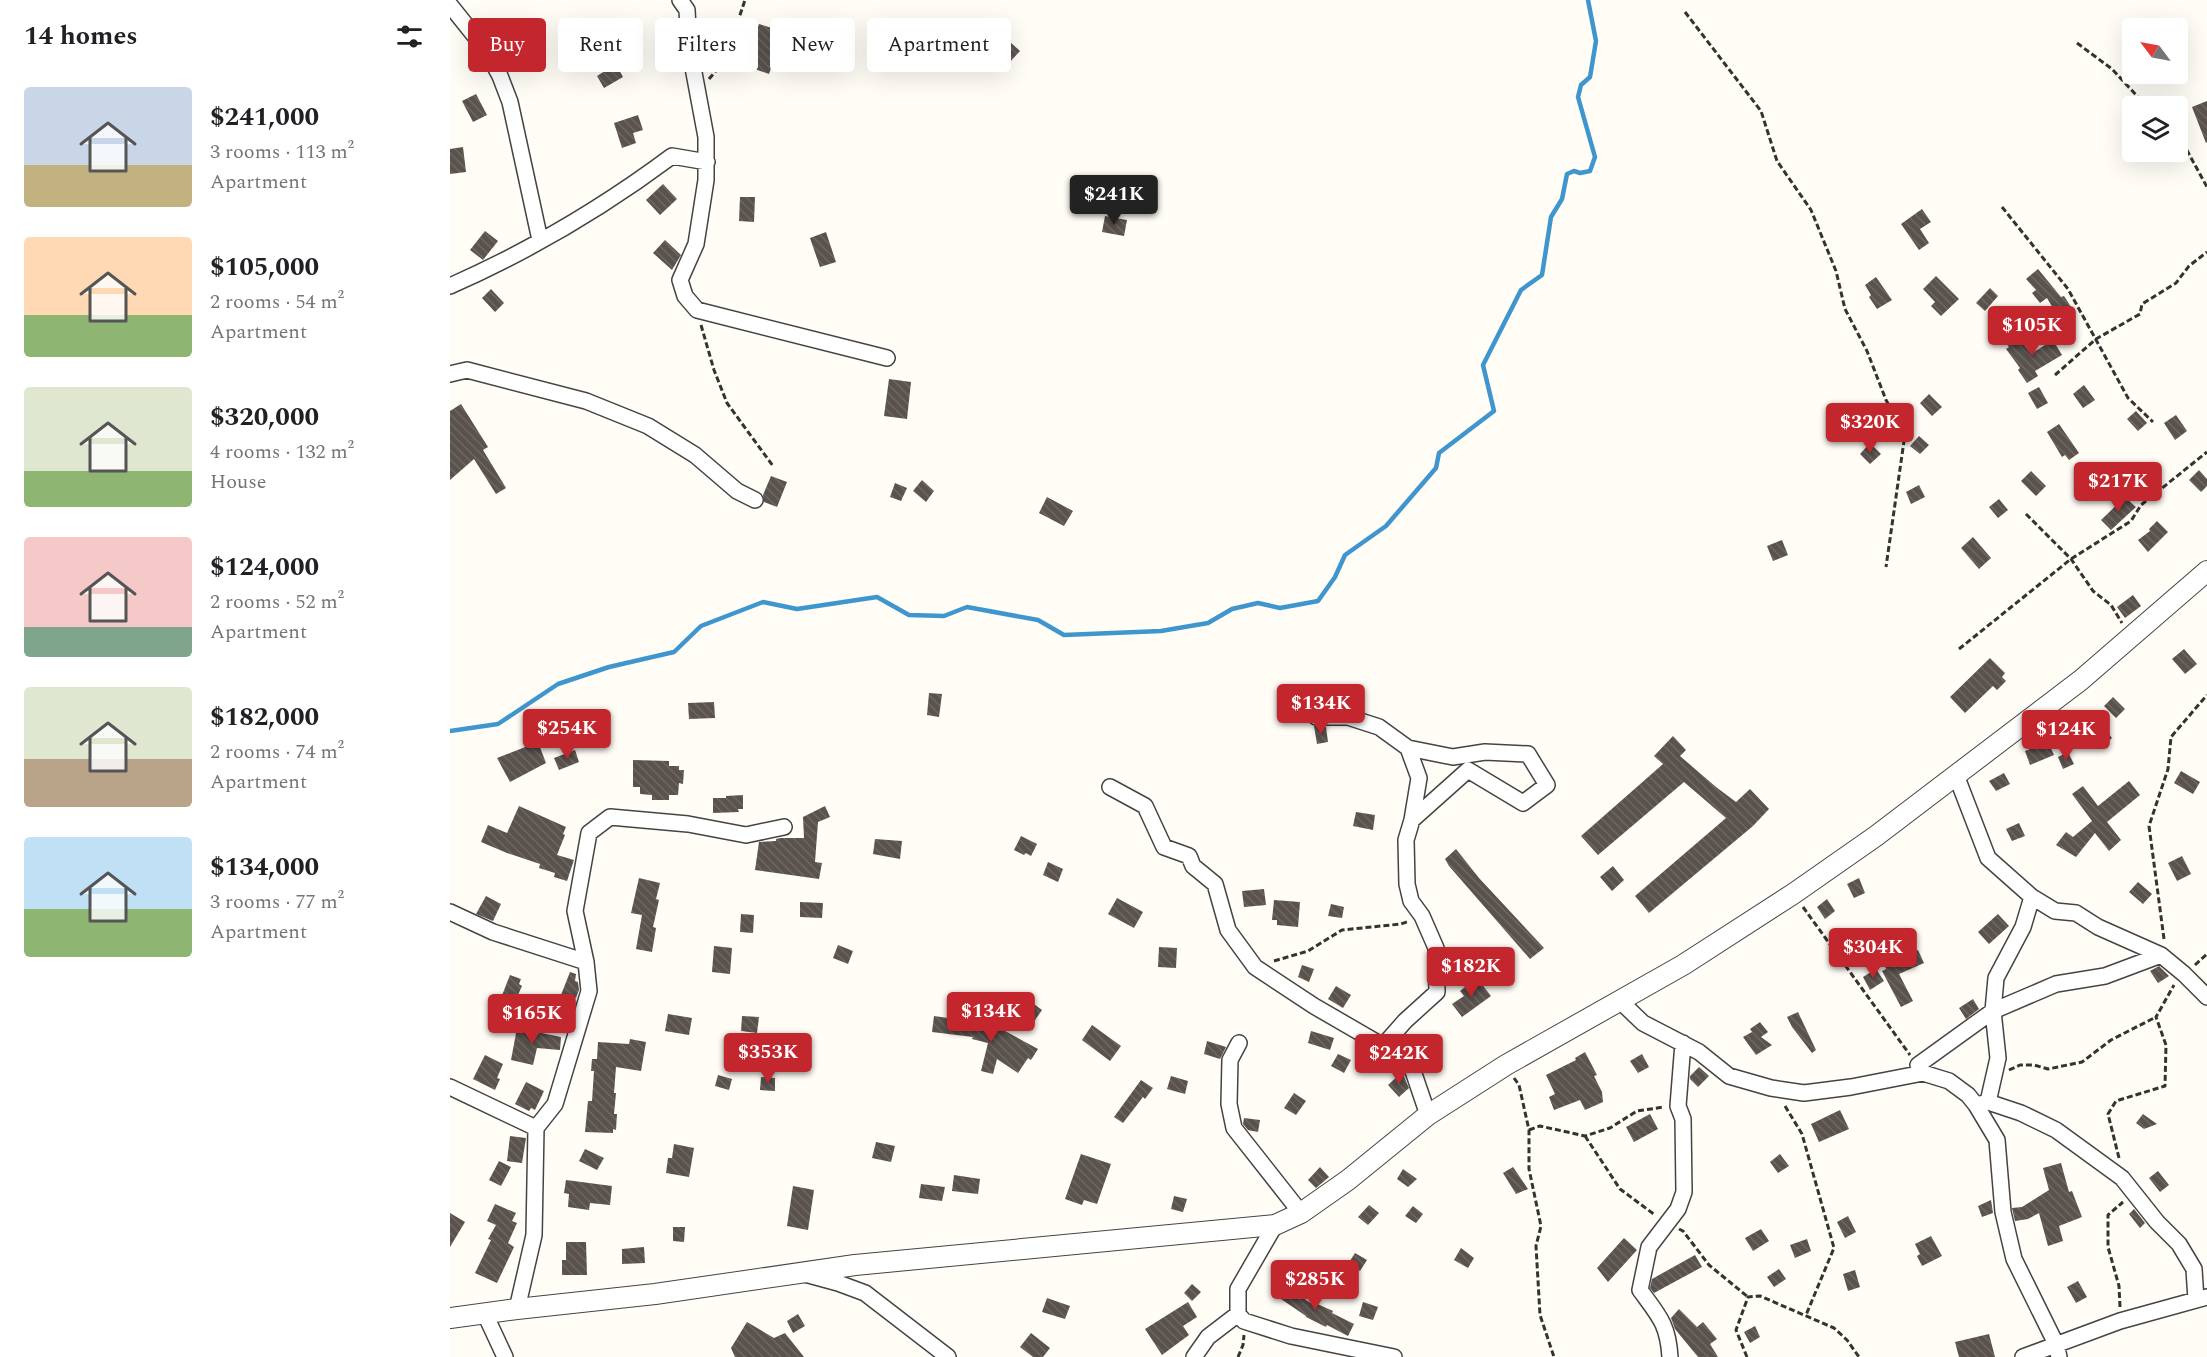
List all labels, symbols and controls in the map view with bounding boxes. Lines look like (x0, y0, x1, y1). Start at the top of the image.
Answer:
text: 14 homes (24, 16, 138, 56)
chip: Buy (468, 18, 546, 72)
chip: Rent (558, 18, 643, 72)
chip: Filters (655, 18, 758, 72)
chip: New (770, 18, 855, 72)
chip: Apartment (867, 18, 1011, 72)
north arrow (2122, 18, 2188, 84)
map controls (2122, 18, 2188, 162)
icon: filters (393, 20, 426, 53)
button: layers (2122, 96, 2188, 162)
text: $241,000 (210, 97, 319, 137)
icon: home (72, 111, 144, 183)
text: 3 rooms · 113 m² (210, 137, 354, 167)
text: Apartment (210, 167, 307, 197)
pin: $241K (1072, 175, 1156, 226)
text: $241K (1084, 179, 1144, 209)
text: $105,000 (210, 247, 319, 287)
icon: home (72, 261, 144, 333)
text: 2 rooms · 54 m² (210, 287, 344, 317)
pin: $105K (1990, 306, 2074, 357)
text: $105K (2002, 310, 2062, 340)
text: Apartment (210, 317, 307, 347)
text: $320,000 (210, 397, 319, 437)
pin: $320K (1828, 403, 1912, 454)
text: $320K (1840, 407, 1900, 437)
icon: home (72, 411, 144, 483)
text: 4 rooms · 132 m² (210, 437, 354, 467)
pin: $217K (2076, 462, 2160, 513)
text: $217K (2088, 466, 2148, 496)
text: House (210, 467, 267, 497)
text: $124,000 (210, 547, 319, 587)
icon: home (72, 561, 144, 633)
text: 2 rooms · 52 m² (210, 587, 344, 617)
text: Apartment (210, 617, 307, 647)
pin: $134K (1279, 684, 1363, 735)
text: $134K (1291, 688, 1351, 718)
text: $182,000 (210, 697, 319, 737)
pin: $254K (525, 709, 609, 760)
pin: $124K (2024, 710, 2108, 761)
icon: home (72, 711, 144, 783)
text: $254K (537, 713, 597, 743)
text: $124K (2036, 714, 2096, 744)
text: 2 rooms · 74 m² (210, 737, 344, 767)
text: Apartment (210, 767, 307, 797)
text: $134,000 (210, 847, 319, 887)
icon: home (72, 861, 144, 933)
text: 3 rooms · 77 m² (210, 887, 344, 917)
text: Apartment (210, 917, 307, 947)
pin: $304K (1831, 928, 1915, 979)
text: $304K (1843, 932, 1903, 962)
pin: $182K (1429, 947, 1513, 998)
text: $182K (1441, 951, 1501, 981)
pin: $134K (949, 992, 1033, 1043)
pin: $165K (490, 994, 574, 1045)
text: $134K (961, 996, 1021, 1026)
text: $165K (502, 998, 562, 1028)
pin: $353K (726, 1033, 810, 1084)
pin: $242K (1357, 1034, 1441, 1085)
text: $353K (738, 1037, 798, 1067)
text: $242K (1369, 1038, 1429, 1068)
pin: $285K (1273, 1260, 1357, 1311)
text: $285K (1285, 1264, 1345, 1294)

